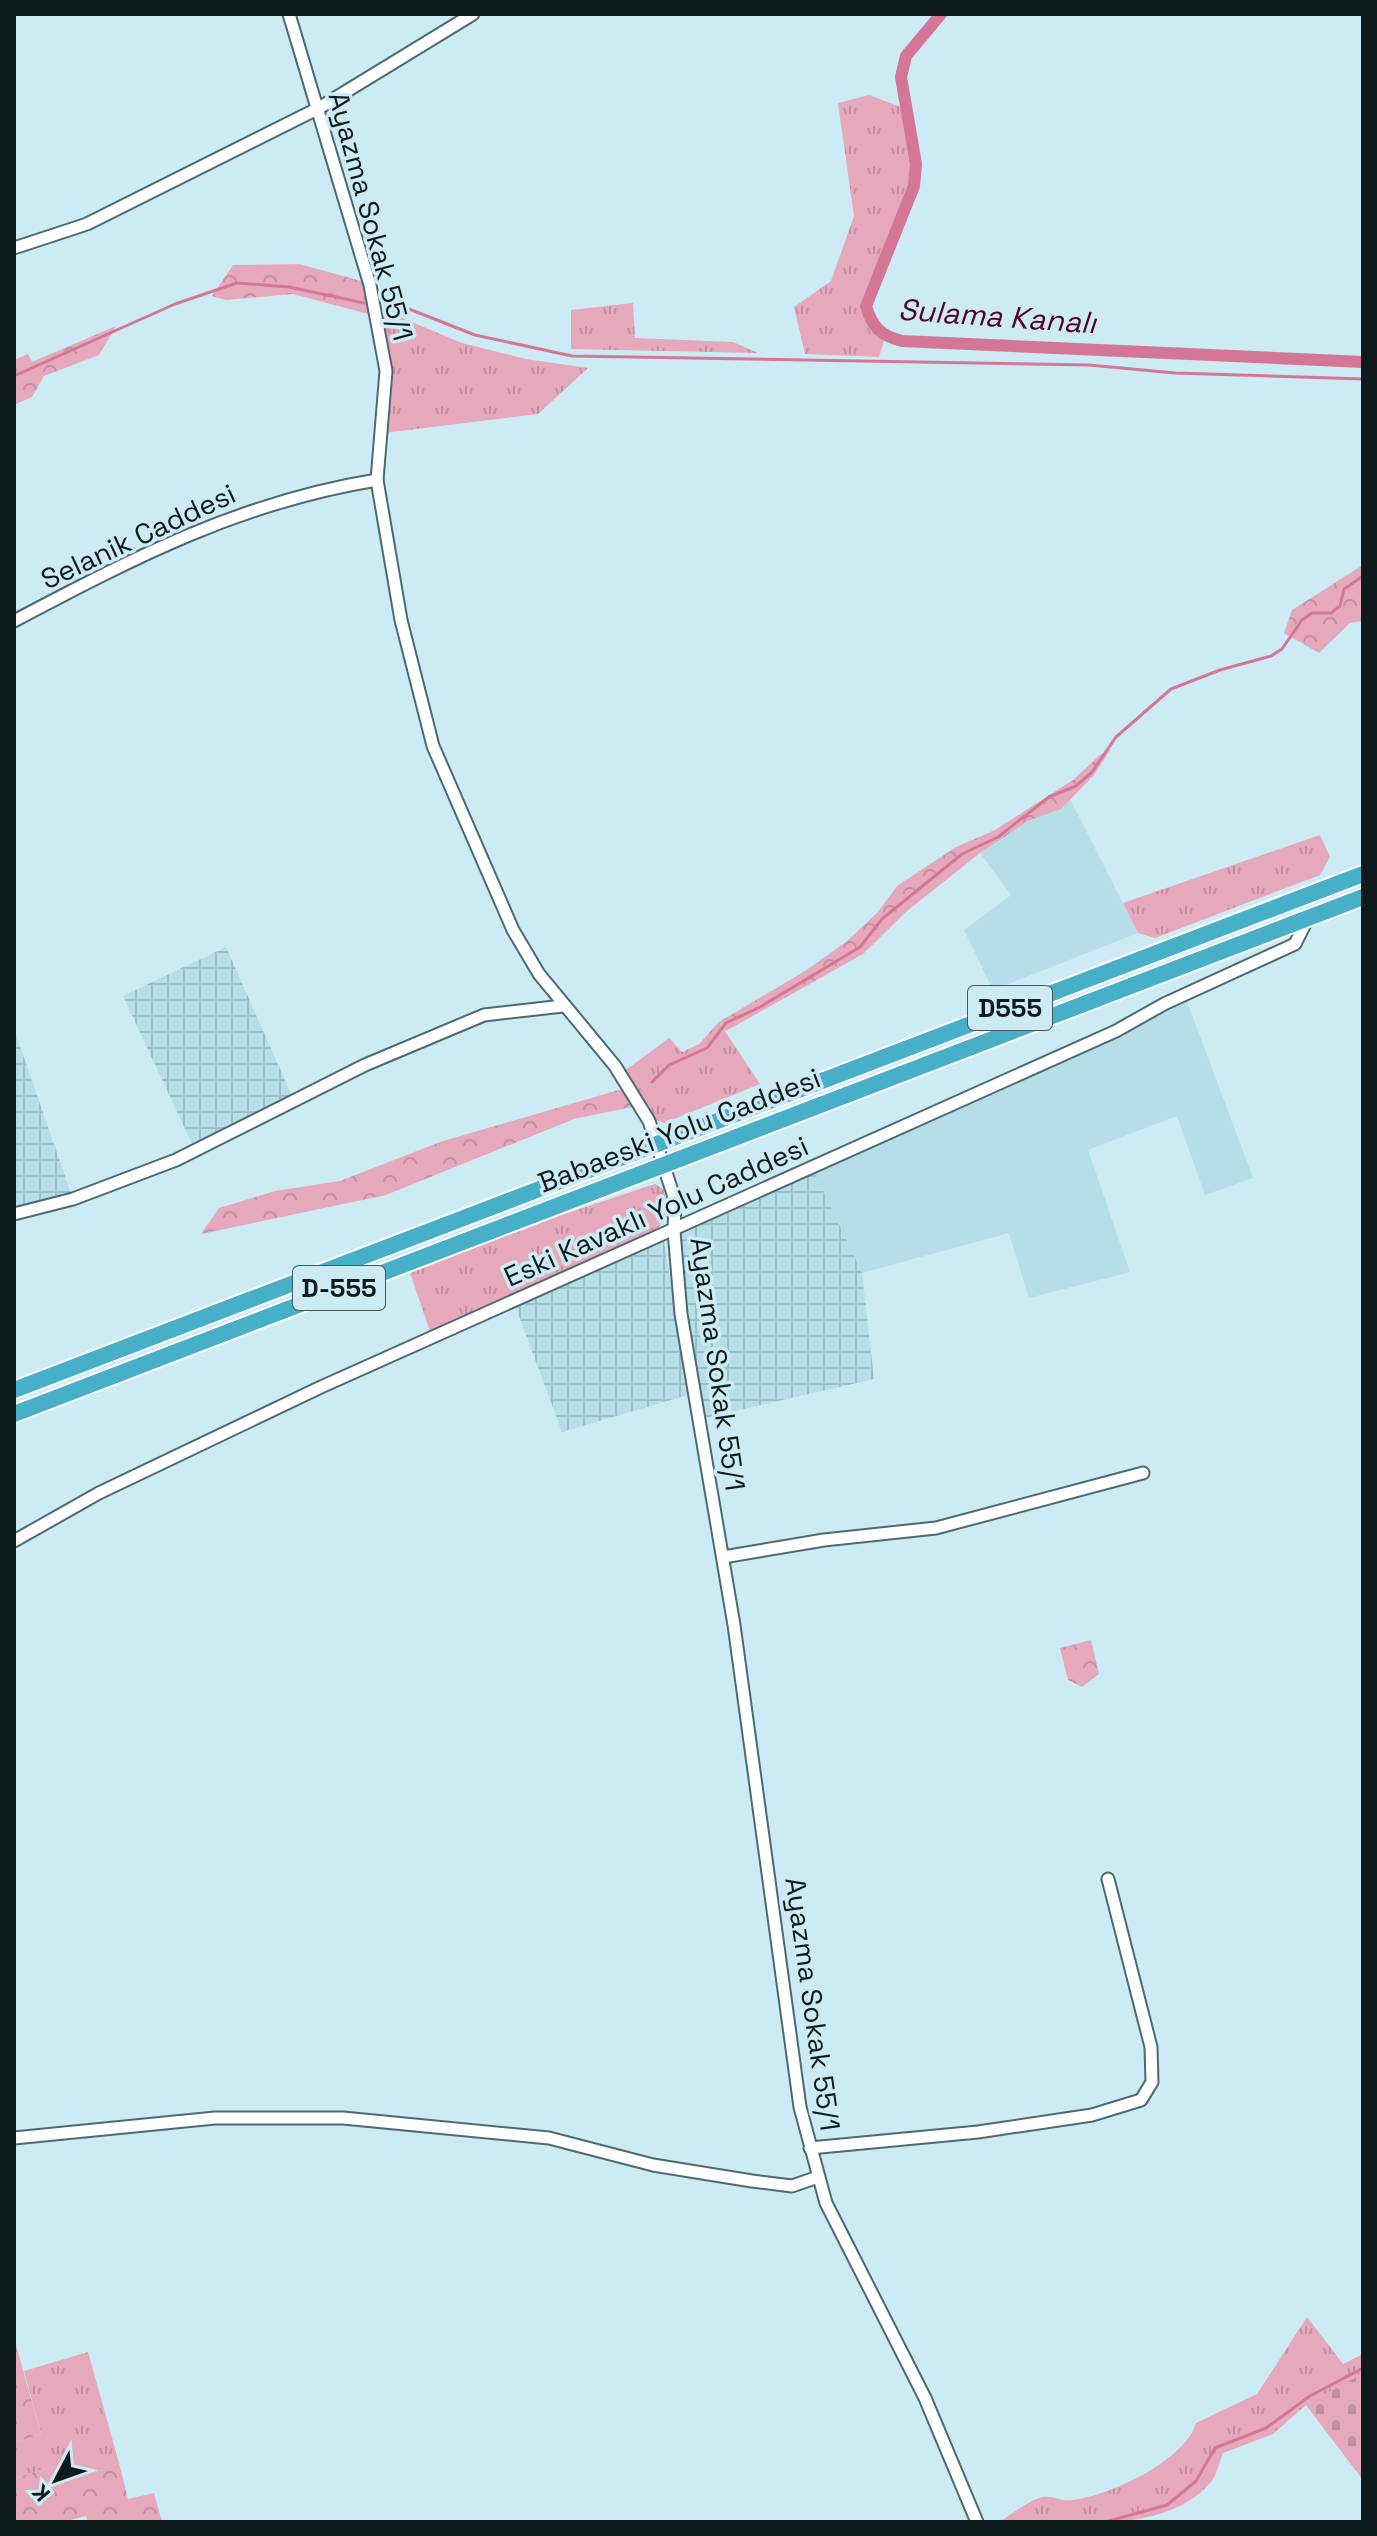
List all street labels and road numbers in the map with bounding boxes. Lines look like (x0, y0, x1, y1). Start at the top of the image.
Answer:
street label: Ayazma Sokak 55/1 (320, 88, 422, 344)
street label: Selanik Caddesi (35, 475, 241, 597)
road number: D555 (968, 986, 1052, 1030)
street label: Babaeski Yolu Caddesi (533, 1060, 825, 1200)
street label: Eski Kavaklı Yolu Caddesi (498, 1128, 814, 1294)
street label: Ayazma Sokak 55/1 (682, 1235, 754, 1493)
road number: D-555 (293, 1266, 385, 1310)
street label: Ayazma Sokak 55/1 (777, 1875, 849, 2133)

